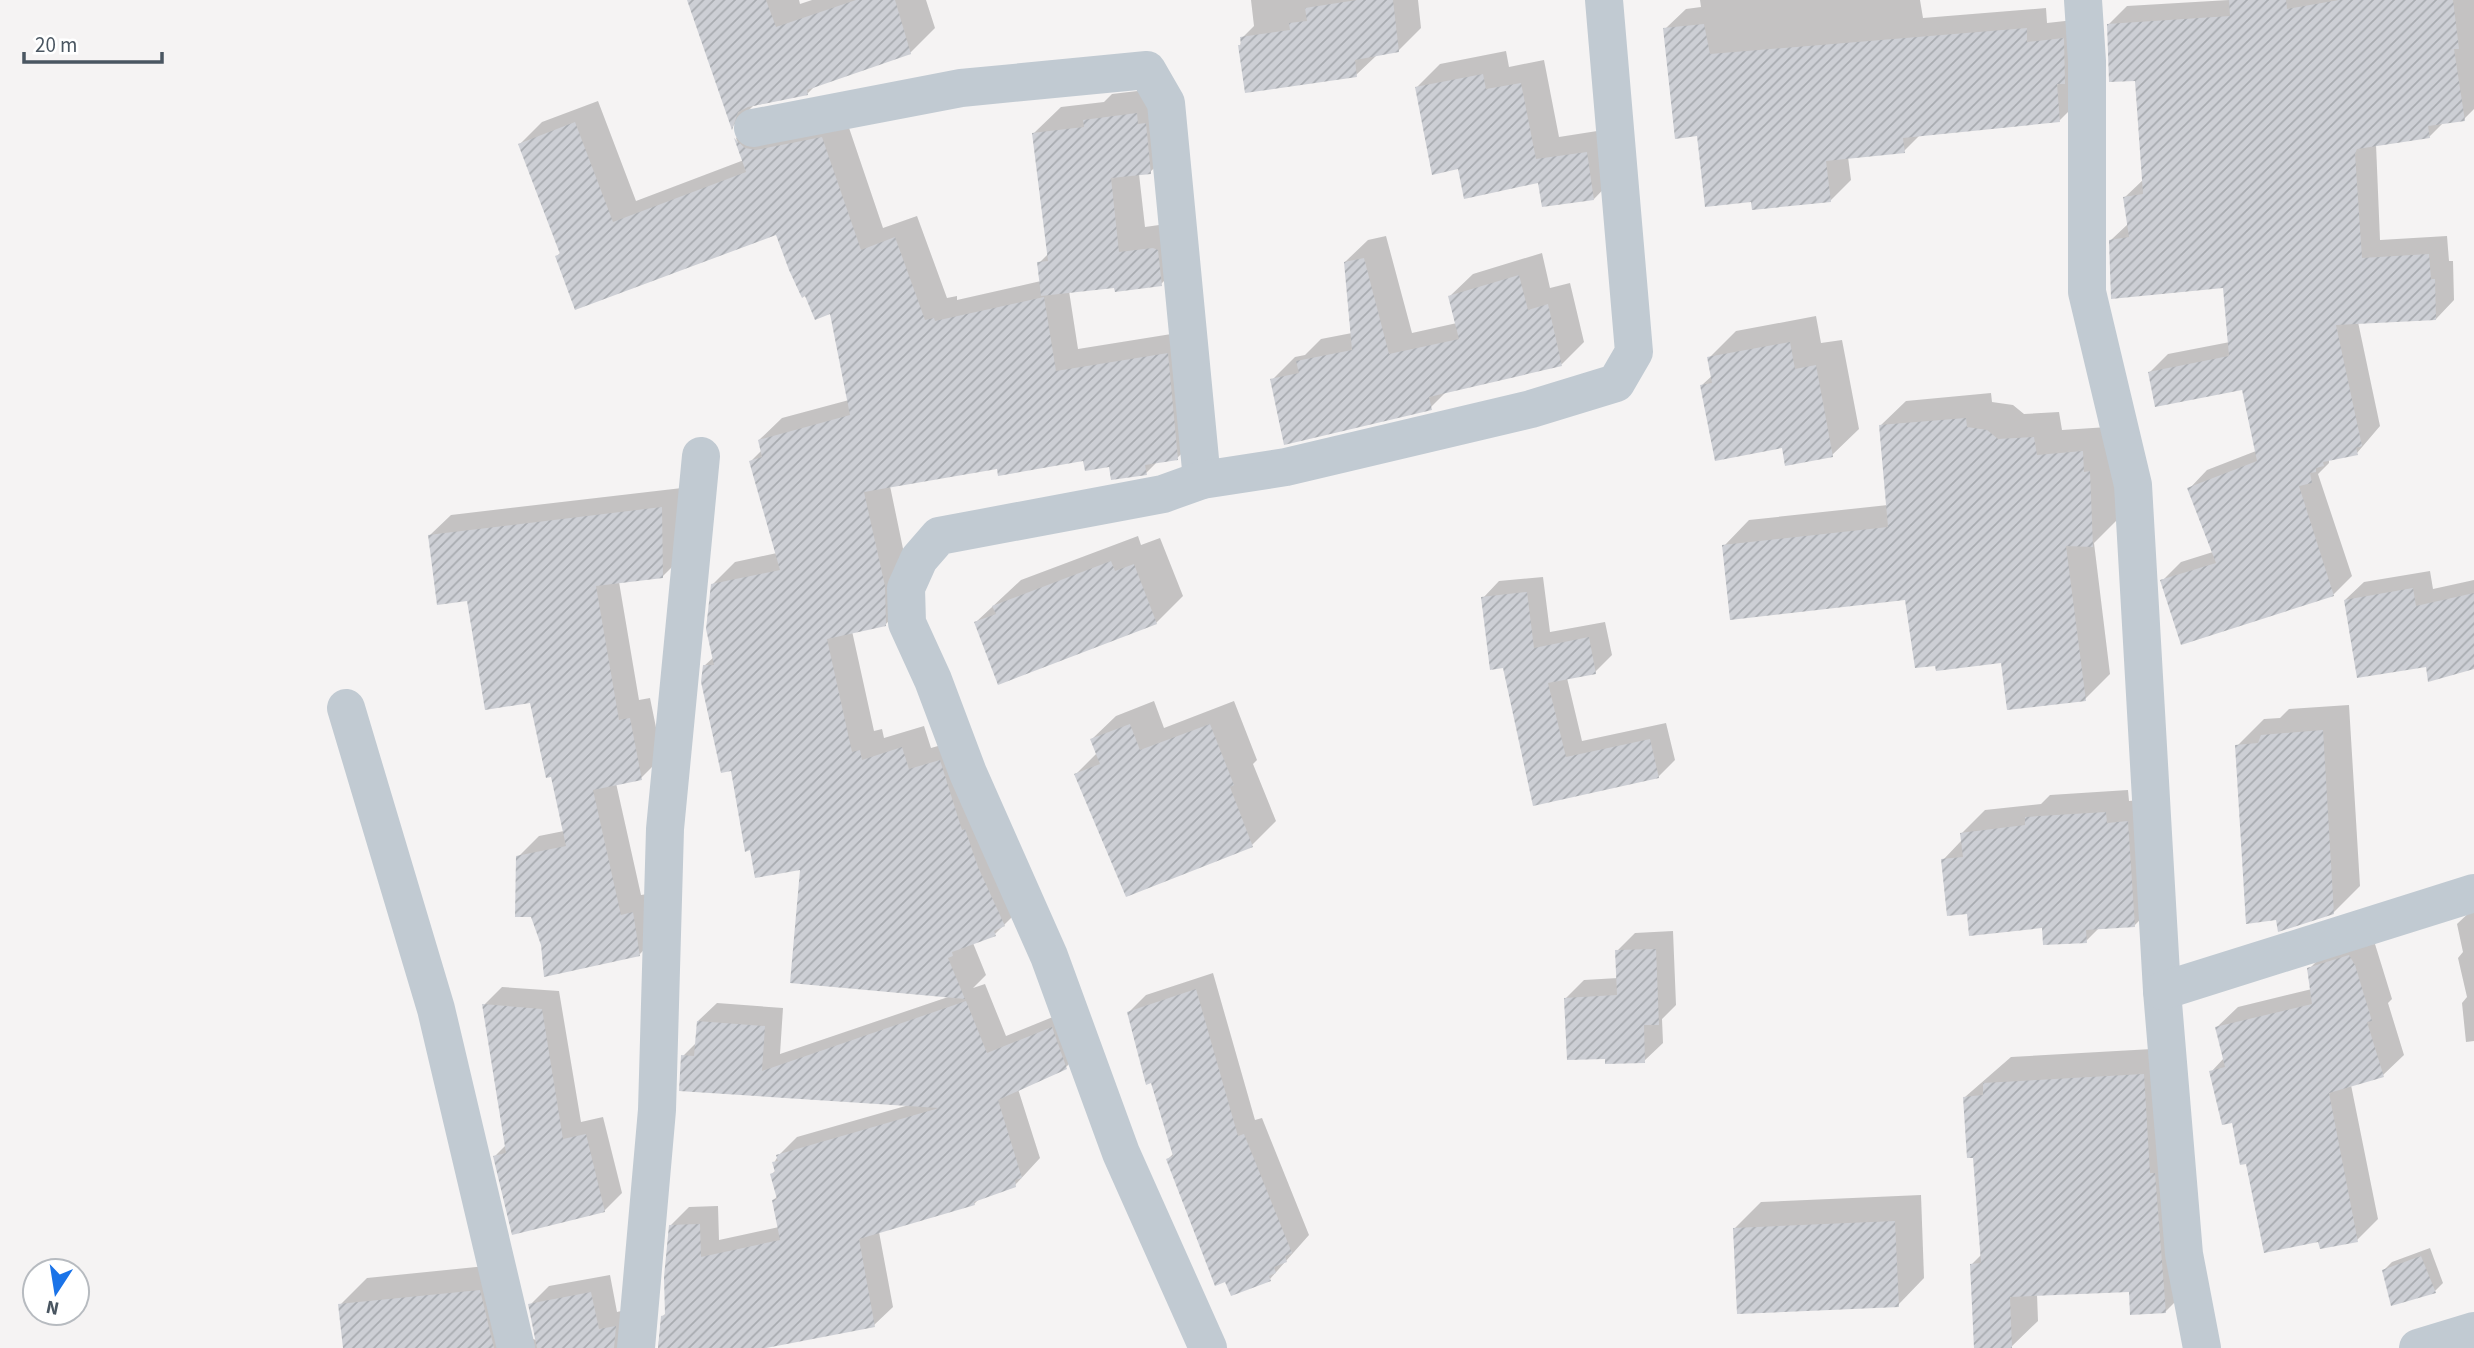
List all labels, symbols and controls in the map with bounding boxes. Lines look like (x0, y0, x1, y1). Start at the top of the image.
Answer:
scale bar (24, 21, 163, 65)
text: 20 m (35, 30, 77, 60)
north arrow (21, 1257, 91, 1327)
text: N (44, 1293, 62, 1322)

